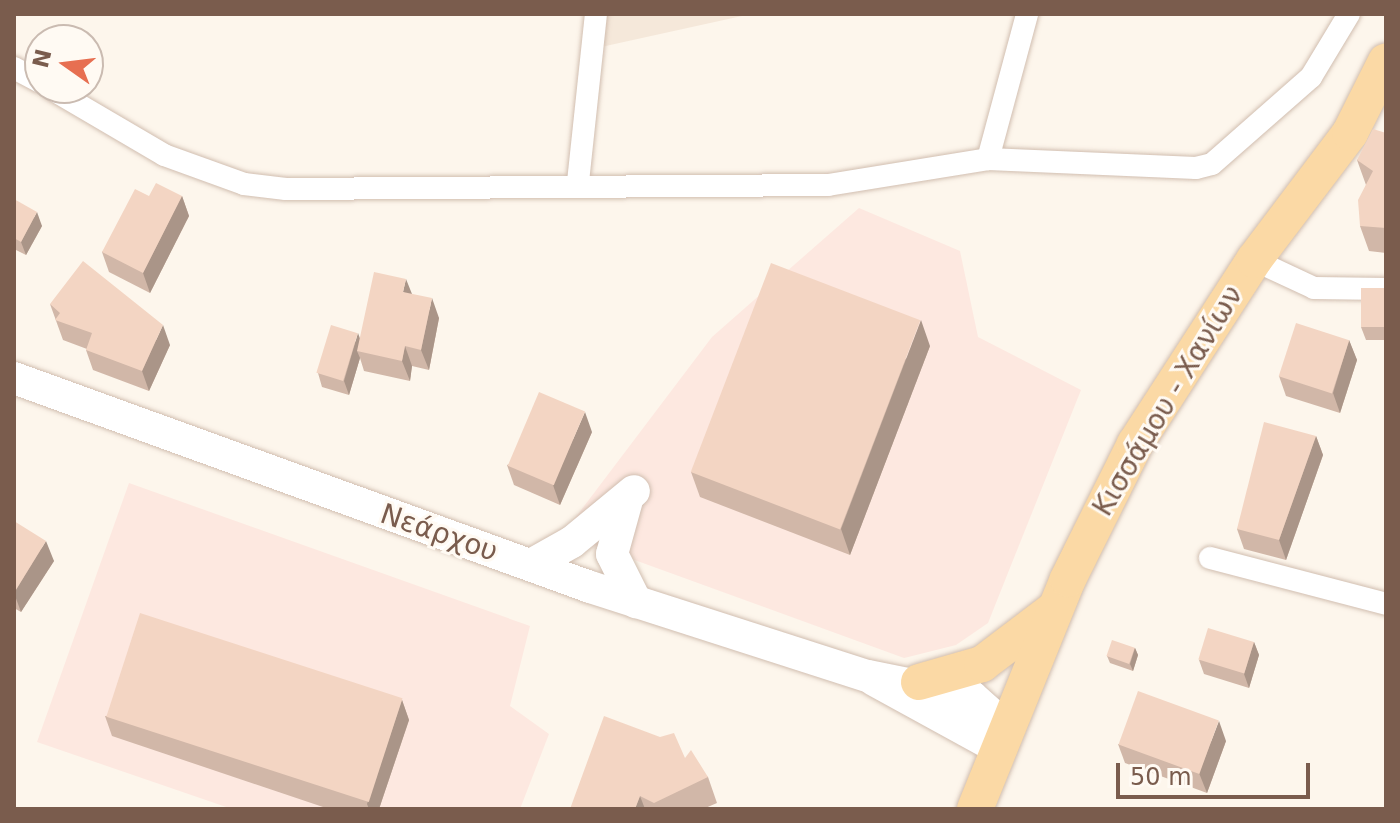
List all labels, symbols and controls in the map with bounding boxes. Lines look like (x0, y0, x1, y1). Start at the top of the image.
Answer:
north arrow (24, 24, 104, 104)
text: N (28, 47, 57, 71)
street label: Κισσάμου - Χανίων (1086, 280, 1250, 522)
street label: Νεάρχου (376, 497, 502, 569)
scale bar (1120, 747, 1314, 797)
text: 50 m (1130, 763, 1192, 791)

